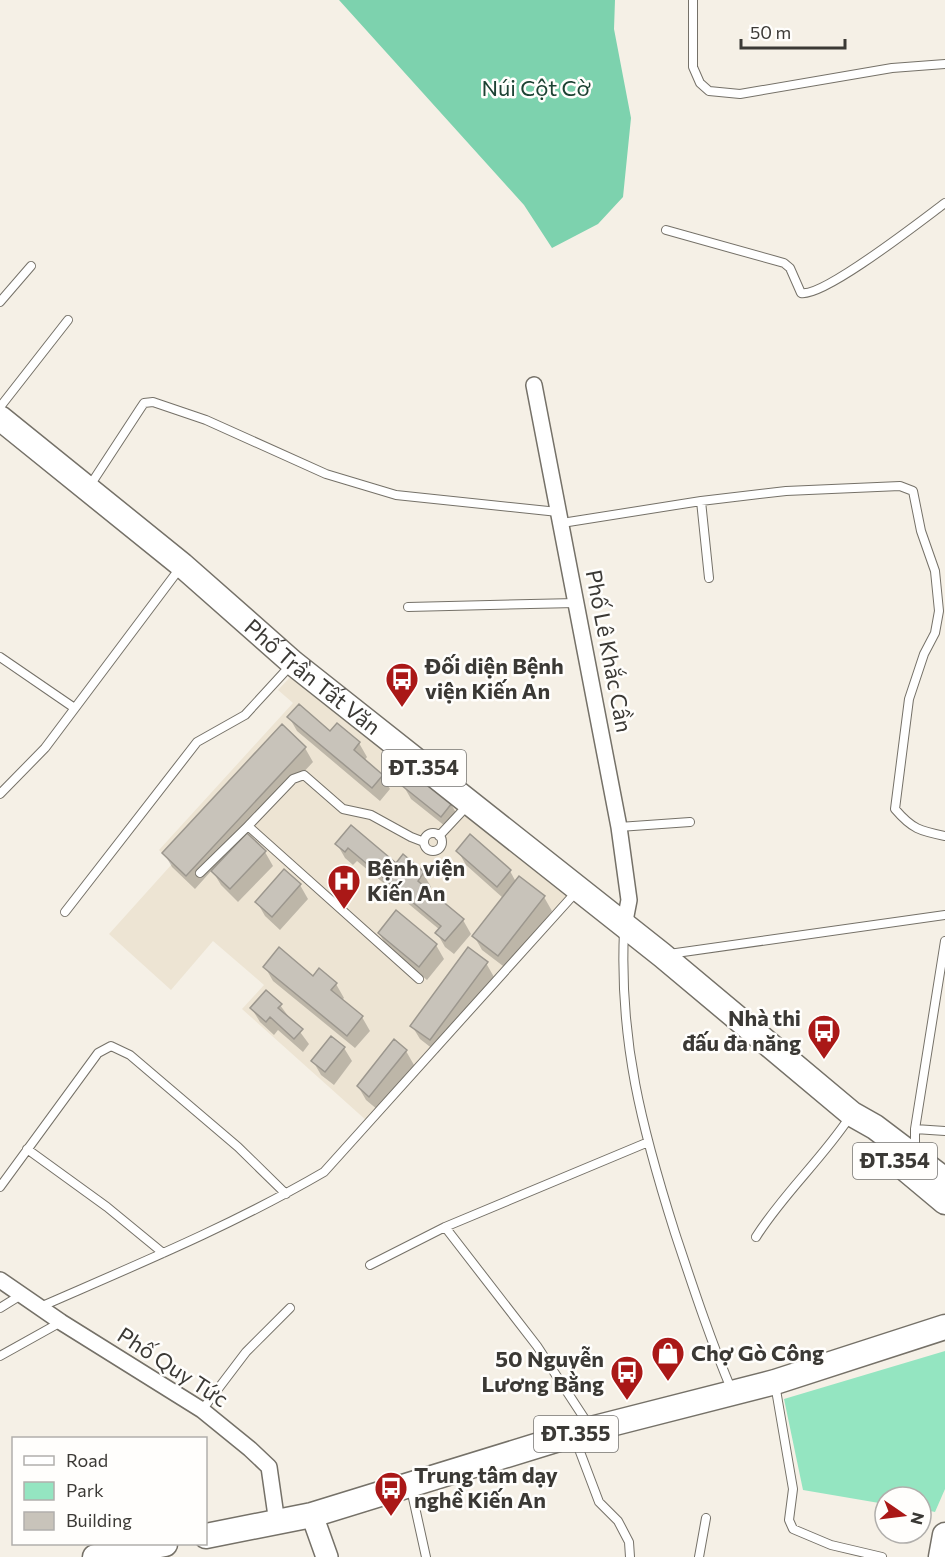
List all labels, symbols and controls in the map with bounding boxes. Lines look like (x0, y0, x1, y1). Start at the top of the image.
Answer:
scale bar (741, 12, 844, 50)
text: 50 m (750, 21, 791, 43)
park label: Núi Cột Cờ (481, 74, 591, 101)
street label: Phố Lê Khắc Cần (580, 567, 638, 735)
street label: Phố Trần Tất Văn (239, 613, 386, 740)
place label: Đối diện Bệnh viện Kiến An (424, 652, 564, 704)
bus stop icon: Đối diện Bệnh viện Kiến An (384, 661, 420, 708)
road number: ĐT.354 (382, 750, 466, 786)
place label: Bệnh viện Kiến An (367, 854, 465, 906)
hospital icon: Bệnh viện Kiến An (326, 863, 362, 910)
place label: Nhà thi đấu đa năng (682, 1004, 801, 1056)
bus stop icon: Nhà thi đấu đa năng (806, 1013, 842, 1060)
road number: ĐT.354 (853, 1143, 937, 1179)
street label: Phố Quy Tức (113, 1321, 234, 1412)
shop icon: Chợ Gò Công (650, 1335, 686, 1382)
place label: Chợ Gò Công (691, 1339, 824, 1366)
place label: 50 Nguyễn Lương Bằng (482, 1345, 604, 1397)
bus stop icon: 50 Nguyễn Lương Bằng (609, 1354, 645, 1401)
road number: ĐT.355 (534, 1416, 618, 1452)
legend (12, 1437, 207, 1545)
text: Road (66, 1449, 108, 1471)
place label: Trung tâm dạy nghề Kiến An (414, 1461, 558, 1513)
bus stop icon: Trung tâm dạy nghề Kiến An (373, 1470, 409, 1517)
text: Park (66, 1479, 104, 1501)
north arrow (873, 1485, 933, 1545)
text: Building (66, 1509, 132, 1531)
text: N (907, 1511, 929, 1527)

